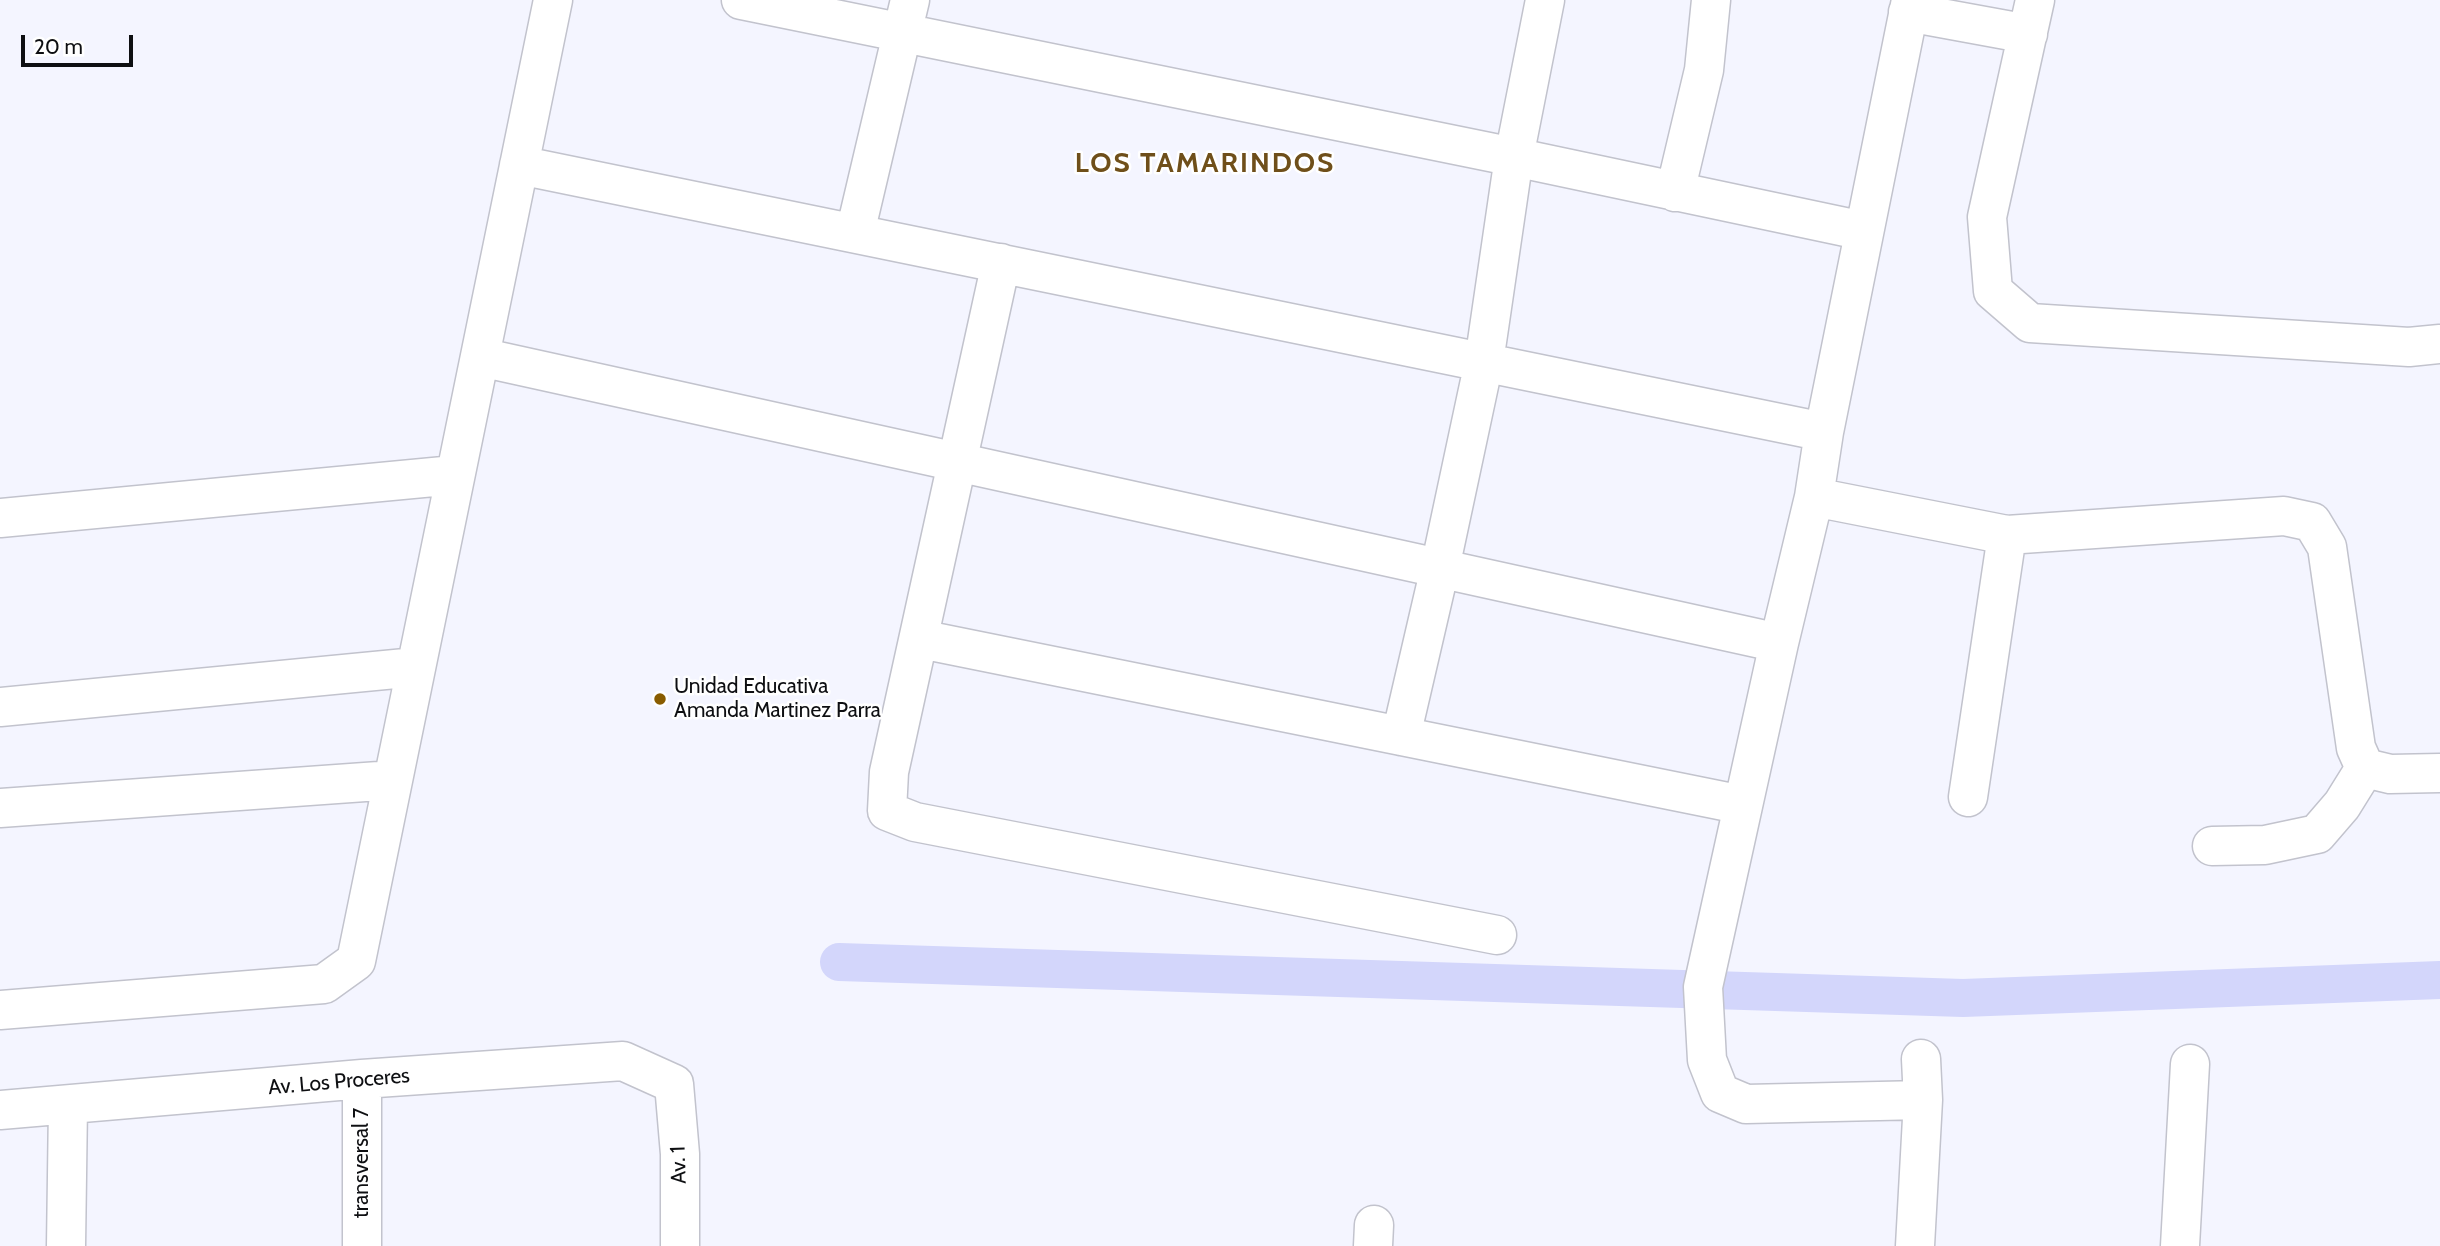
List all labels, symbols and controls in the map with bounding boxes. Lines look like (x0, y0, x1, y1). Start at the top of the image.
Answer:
scale bar (24, 21, 136, 65)
text: 20 m (34, 34, 83, 59)
district label: LOS TAMARINDOS (1076, 147, 1334, 181)
place label: Unidad Educativa Amanda Martinez Parra (674, 674, 881, 724)
marker: Unidad Educativa Amanda Martinez Parra (652, 691, 668, 707)
street label: Av. Los Proceres (267, 1063, 411, 1101)
street label: transversal 7 (349, 1108, 375, 1218)
street label: Av. 1 (666, 1146, 692, 1184)

